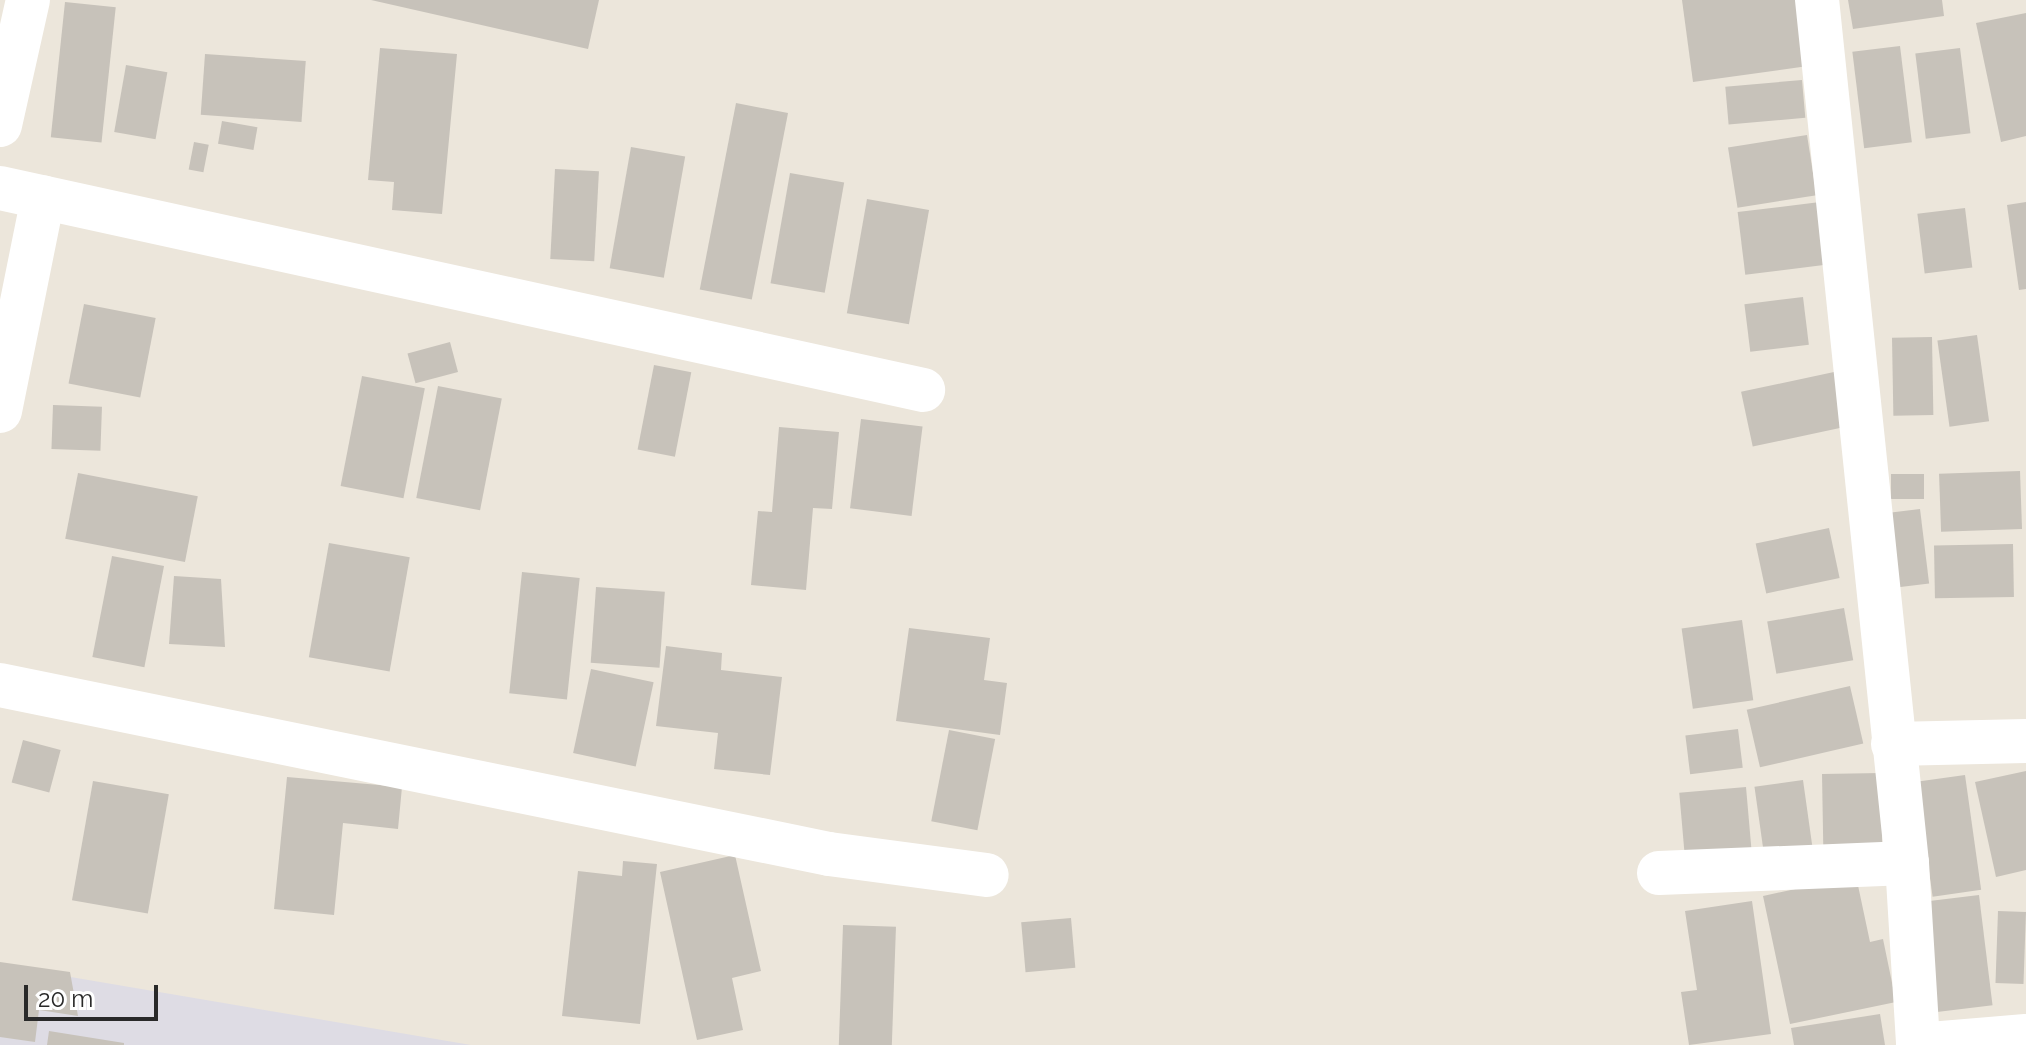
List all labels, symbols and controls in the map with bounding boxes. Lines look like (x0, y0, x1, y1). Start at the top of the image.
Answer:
scale bar (28, 969, 162, 1019)
text: 20 m (38, 984, 93, 1013)

